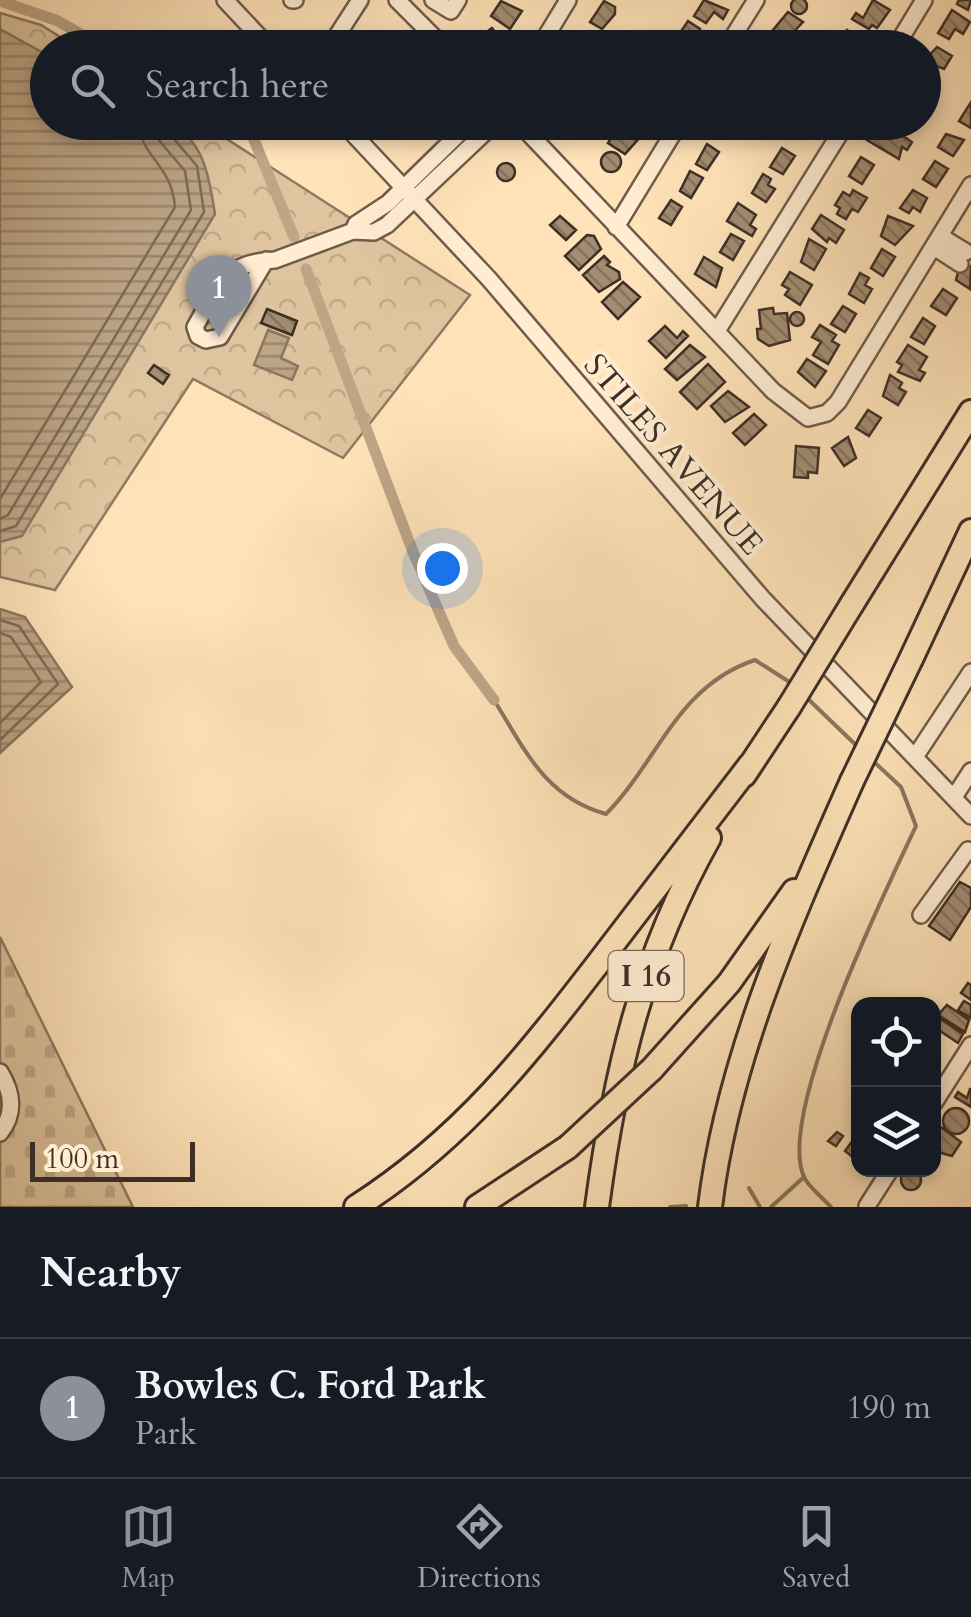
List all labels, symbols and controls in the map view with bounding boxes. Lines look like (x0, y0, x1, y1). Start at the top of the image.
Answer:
search box (30, 30, 941, 140)
icon: search (65, 58, 120, 113)
text: Search here (145, 59, 329, 111)
pin: 1 (186, 255, 252, 337)
street label: STILES AVENUE (574, 345, 773, 565)
your location (417, 543, 468, 594)
road number: I 16 (608, 951, 684, 1001)
map controls (851, 997, 941, 1177)
button: locate (851, 997, 941, 1087)
button: layers (851, 1087, 941, 1177)
scale bar (30, 1137, 195, 1182)
text: 100 m (45, 1140, 119, 1178)
text: Nearby (40, 1244, 182, 1301)
text: Bowles C. Ford Park (135, 1360, 486, 1412)
text: 1 (64, 1386, 81, 1430)
text: 190 m (846, 1386, 931, 1430)
text: Park (135, 1412, 197, 1456)
tab: Map (121, 1499, 176, 1597)
tab: Directions (417, 1499, 541, 1597)
tab: Saved (782, 1499, 850, 1597)

